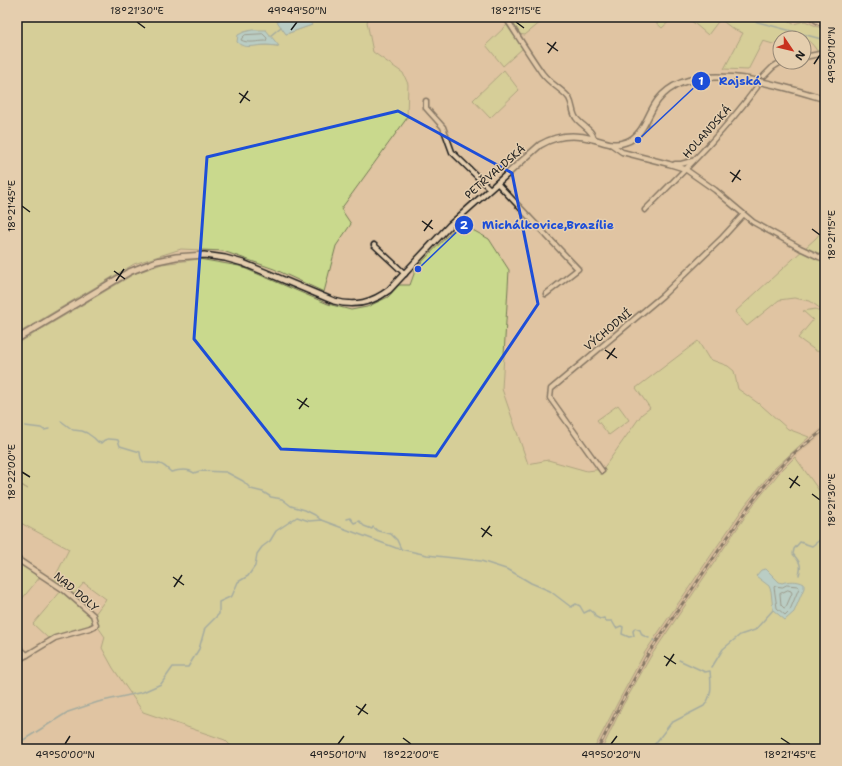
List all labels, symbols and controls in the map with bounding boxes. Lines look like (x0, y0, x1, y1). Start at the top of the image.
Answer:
text: 18°21'30"E (110, 4, 164, 17)
text: 49°49'50"N (267, 4, 327, 17)
text: 18°21'15"E (491, 4, 541, 17)
text: 49°50'10"N (825, 27, 838, 84)
north arrow (772, 30, 812, 70)
text: N (791, 48, 808, 64)
callout: Rajská (691, 69, 769, 93)
text: 1 (698, 73, 704, 89)
text: Rajská (719, 73, 762, 89)
street label: HOLANDSKÁ (678, 102, 735, 162)
street label: PETŘVALDSKÁ (461, 141, 529, 203)
text: 18°21'45"E (5, 180, 18, 232)
text: 18°21'15"E (825, 210, 838, 260)
callout: Michálkovice,Brazílie (454, 213, 621, 237)
text: 2 (460, 217, 469, 233)
text: Michálkovice,Brazílie (482, 217, 614, 233)
street label: VÝCHODNÍ (580, 305, 635, 354)
text: 18°22'00"E (5, 444, 18, 500)
text: 18°21'30"E (825, 473, 838, 527)
street label: NAD DOLY (50, 569, 102, 615)
text: 49°50'00"N (35, 748, 95, 761)
text: 49°50'10"N (310, 748, 367, 761)
text: 18°22'00"E (383, 748, 439, 761)
text: 49°50'20"N (581, 748, 641, 761)
text: 18°21'45"E (764, 748, 816, 761)

